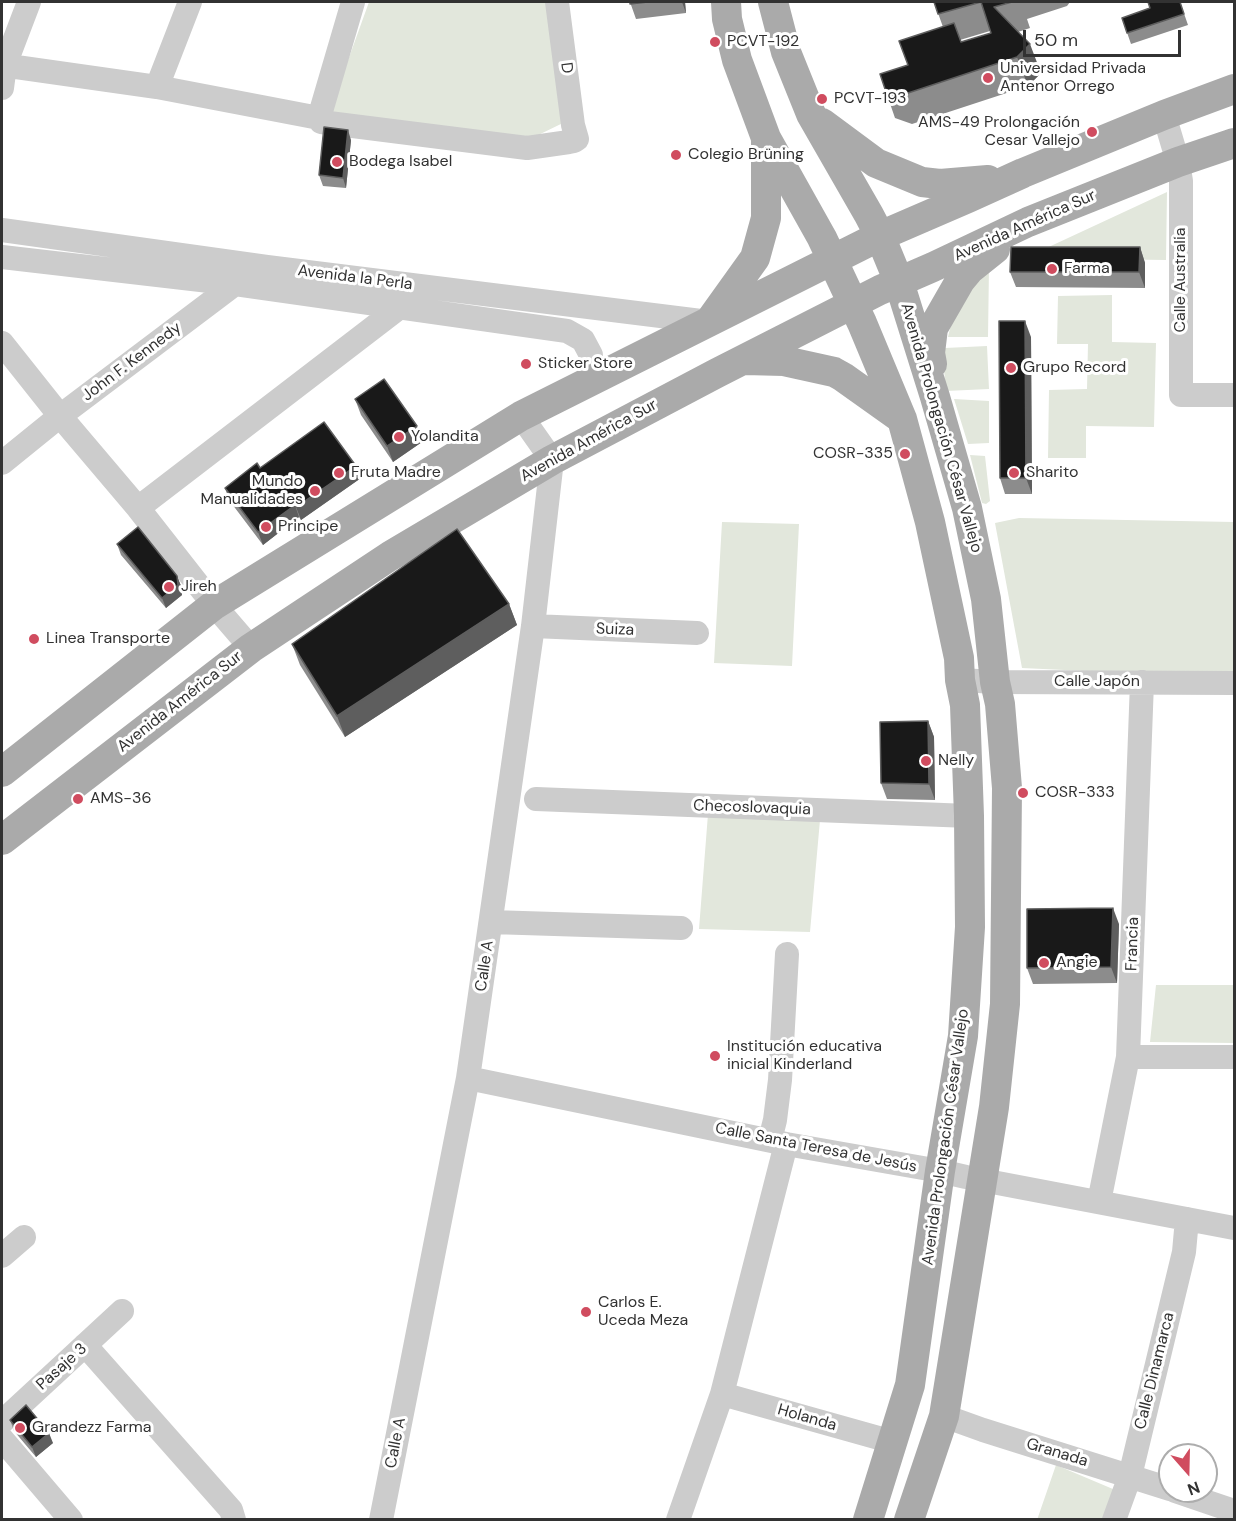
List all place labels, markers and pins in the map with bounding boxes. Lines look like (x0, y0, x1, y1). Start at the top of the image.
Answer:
place label: PCVT-192 (727, 32, 799, 52)
marker: PCVT-192 (708, 35, 722, 49)
place label: Universidad Privada Antenor Orrego (1000, 59, 1146, 97)
marker: Universidad Privada Antenor Orrego (981, 71, 995, 85)
place label: PCVT-193 (834, 89, 907, 109)
marker: PCVT-193 (815, 92, 829, 106)
place label: AMS-49 Prolongación Cesar Vallejo (918, 113, 1080, 151)
marker: AMS-49 Prolongación Cesar Vallejo (1085, 125, 1099, 139)
place label: Colegio Brüning (688, 145, 804, 165)
marker: Colegio Brüning (669, 148, 683, 162)
place label: Bodega Isabel (349, 152, 452, 172)
marker: Bodega Isabel (330, 155, 344, 169)
place label: Farma (1064, 259, 1110, 279)
marker: Farma (1045, 262, 1059, 276)
place label: Sticker Store (538, 354, 633, 374)
marker: Sticker Store (519, 357, 533, 371)
place label: Grupo Record (1023, 358, 1126, 378)
marker: Grupo Record (1004, 361, 1018, 375)
place label: Yolandita (411, 427, 479, 447)
marker: Yolandita (392, 430, 406, 444)
place label: COSR-335 (813, 444, 893, 464)
marker: COSR-335 (898, 447, 912, 461)
place label: Fruta Madre (351, 463, 441, 483)
place label: Sharito (1026, 463, 1078, 483)
marker: Fruta Madre (332, 466, 346, 480)
marker: Sharito (1007, 466, 1021, 480)
place label: Mundo Manualidades (200, 472, 303, 510)
marker: Mundo Manualidades (308, 484, 322, 498)
place label: Principe (278, 517, 338, 537)
marker: Principe (259, 520, 273, 534)
place label: Jireh (181, 577, 217, 597)
marker: Jireh (162, 580, 176, 594)
place label: Linea Transporte (46, 629, 170, 649)
marker: Linea Transporte (27, 632, 41, 646)
place label: Nelly (938, 751, 974, 771)
marker: Nelly (919, 754, 933, 768)
place label: COSR-333 (1035, 783, 1115, 803)
marker: COSR-333 (1016, 786, 1030, 800)
place label: AMS-36 (90, 789, 152, 809)
marker: AMS-36 (71, 792, 85, 806)
place label: Angie (1056, 953, 1098, 973)
marker: Angie (1037, 956, 1051, 970)
place label: Institución educativa inicial Kinderland (727, 1037, 882, 1075)
marker: Institución educativa inicial Kinderland (708, 1049, 722, 1063)
place label: Carlos E. Uceda Meza (598, 1293, 688, 1331)
marker: Carlos E. Uceda Meza (579, 1305, 593, 1319)
place label: Grandezz Farma (32, 1418, 152, 1438)
marker: Grandezz Farma (13, 1421, 27, 1435)

